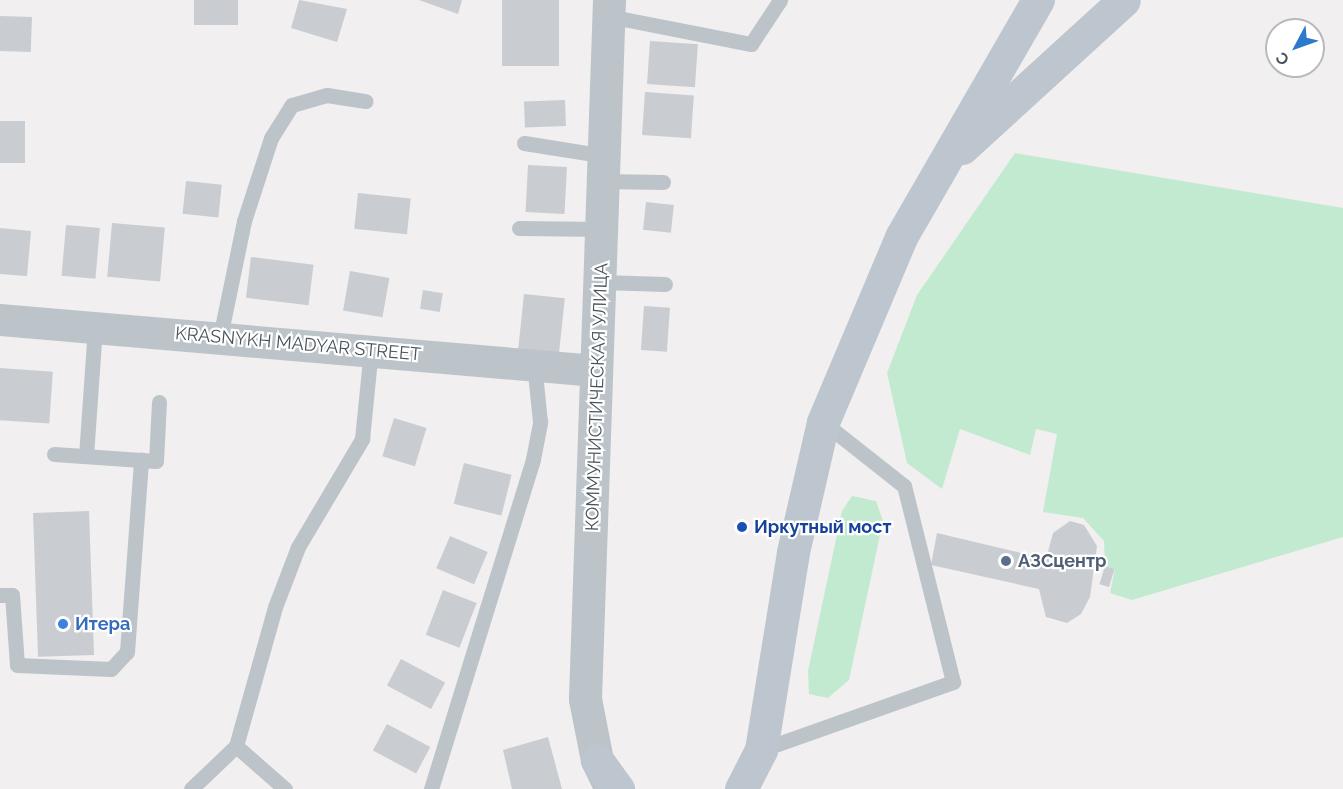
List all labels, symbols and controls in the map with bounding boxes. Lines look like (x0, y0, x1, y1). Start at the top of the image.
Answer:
north arrow (1265, 18, 1325, 78)
text: С (1272, 48, 1293, 69)
street label: КОММУНИСТИЧЕСКАЯ УЛИЦА (582, 263, 612, 531)
street label: KRASNYKH MADYAR STREET (174, 322, 422, 366)
place label: Иркутный мост (754, 516, 891, 538)
marker: Иркутный мост (735, 520, 749, 534)
place label: АЗСцентр (1018, 550, 1106, 572)
marker: АЗСцентр (999, 554, 1013, 568)
place label: Итера (75, 613, 130, 635)
marker: Итера (56, 617, 70, 631)

